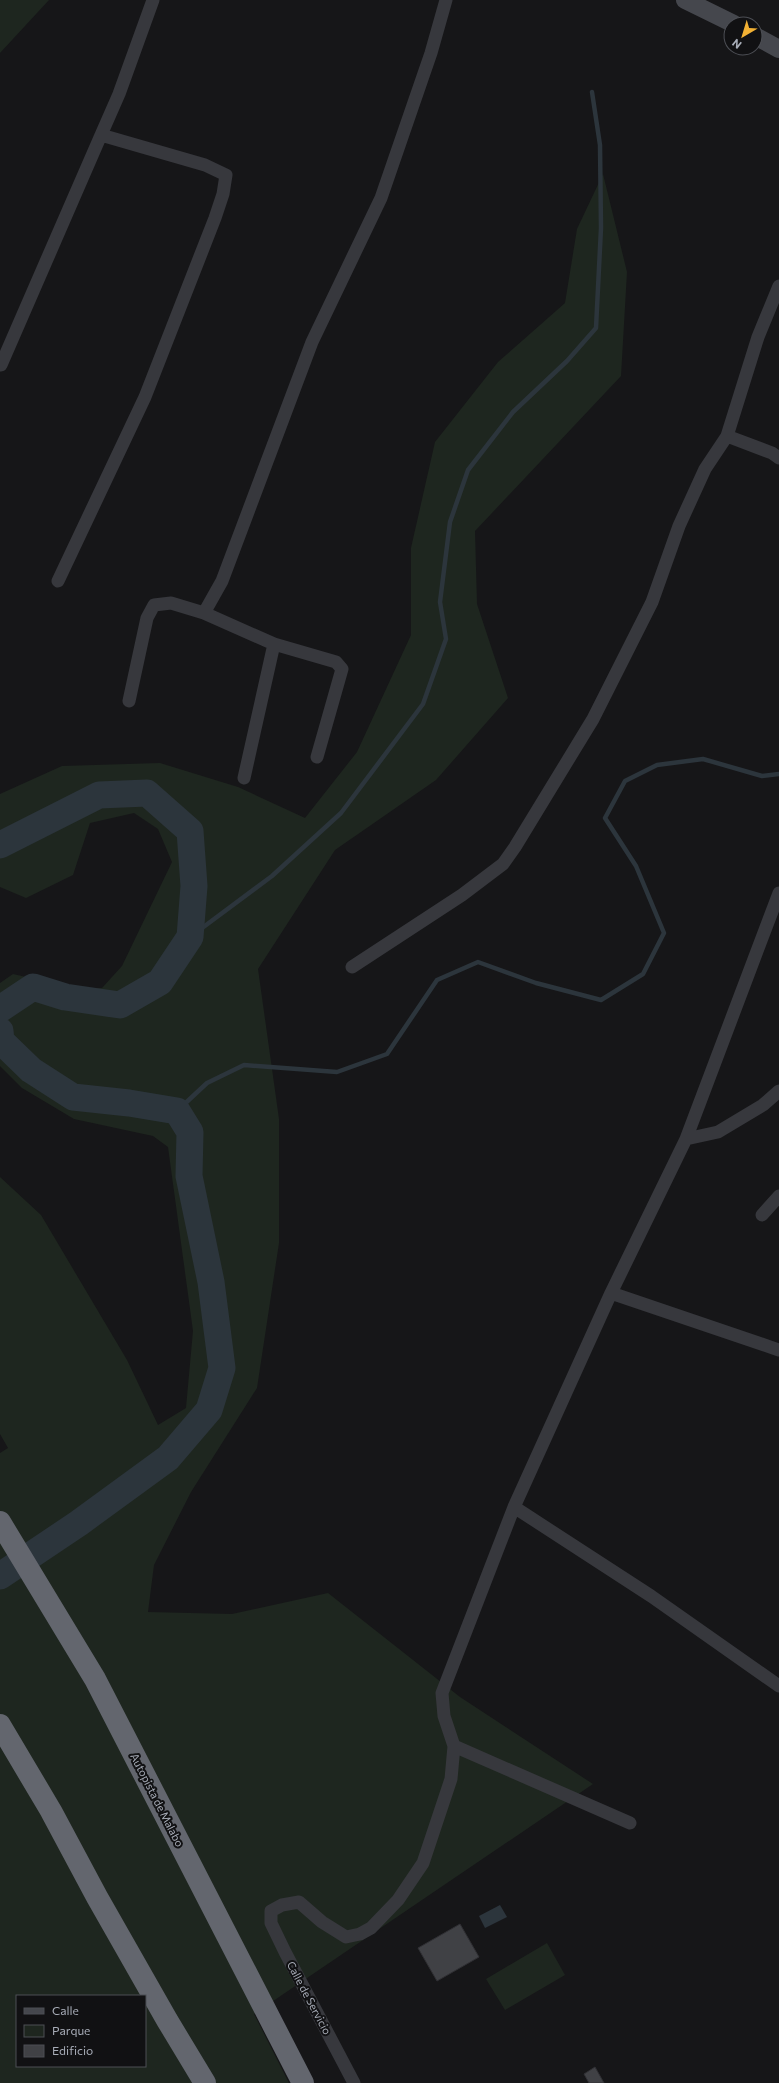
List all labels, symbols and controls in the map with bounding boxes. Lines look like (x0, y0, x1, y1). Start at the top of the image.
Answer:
north arrow (723, 16, 763, 56)
text: N (729, 37, 744, 52)
street label: Autopista de Malabo (128, 1751, 187, 1849)
street label: Calle de Servicio (285, 1959, 334, 2037)
legend (16, 1995, 146, 2067)
text: Calle (52, 2003, 79, 2017)
text: Parque (52, 2023, 90, 2037)
text: Edificio (52, 2043, 93, 2057)

